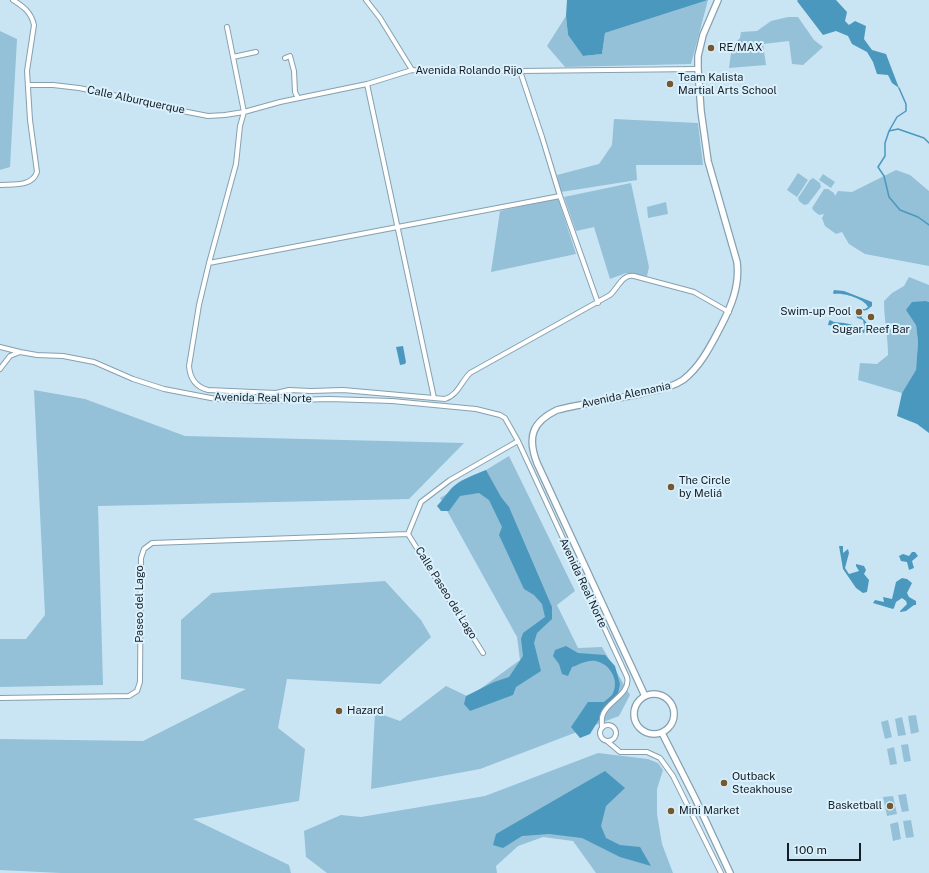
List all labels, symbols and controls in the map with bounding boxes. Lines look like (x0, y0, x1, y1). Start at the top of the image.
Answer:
place label: RE/MAX (719, 41, 762, 55)
marker: RE/MAX (706, 43, 716, 53)
street label: Avenida Rolando Rijo (415, 64, 523, 78)
place label: Team Kalista Martial Arts School (678, 71, 777, 97)
marker: Team Kalista Martial Arts School (665, 79, 675, 89)
street label: Calle Alburquerque (86, 83, 186, 117)
place label: Swim-up Pool (780, 305, 851, 319)
marker: Swim-up Pool (854, 307, 864, 317)
marker: Sugar Reef Bar (866, 312, 876, 322)
place label: Sugar Reef Bar (832, 323, 910, 337)
street label: Avenida Alemania (580, 379, 672, 411)
street label: Avenida Real Norte (214, 391, 312, 405)
place label: The Circle by Meliá (679, 474, 731, 500)
marker: The Circle by Meliá (666, 482, 676, 492)
street label: Avenida Real Norte (556, 536, 610, 630)
street label: Calle Paseo del Lago (412, 544, 480, 642)
street label: Paseo del Lago (133, 565, 147, 643)
place label: Hazard (347, 704, 384, 718)
marker: Hazard (334, 706, 344, 716)
place label: Outback Steakhouse (732, 770, 792, 796)
marker: Outback Steakhouse (719, 778, 729, 788)
place label: Basketball (828, 799, 882, 813)
marker: Basketball (885, 801, 895, 811)
place label: Mini Market (679, 804, 740, 818)
marker: Mini Market (666, 806, 676, 816)
scale bar (789, 835, 863, 861)
text: 100 m (794, 843, 827, 857)

